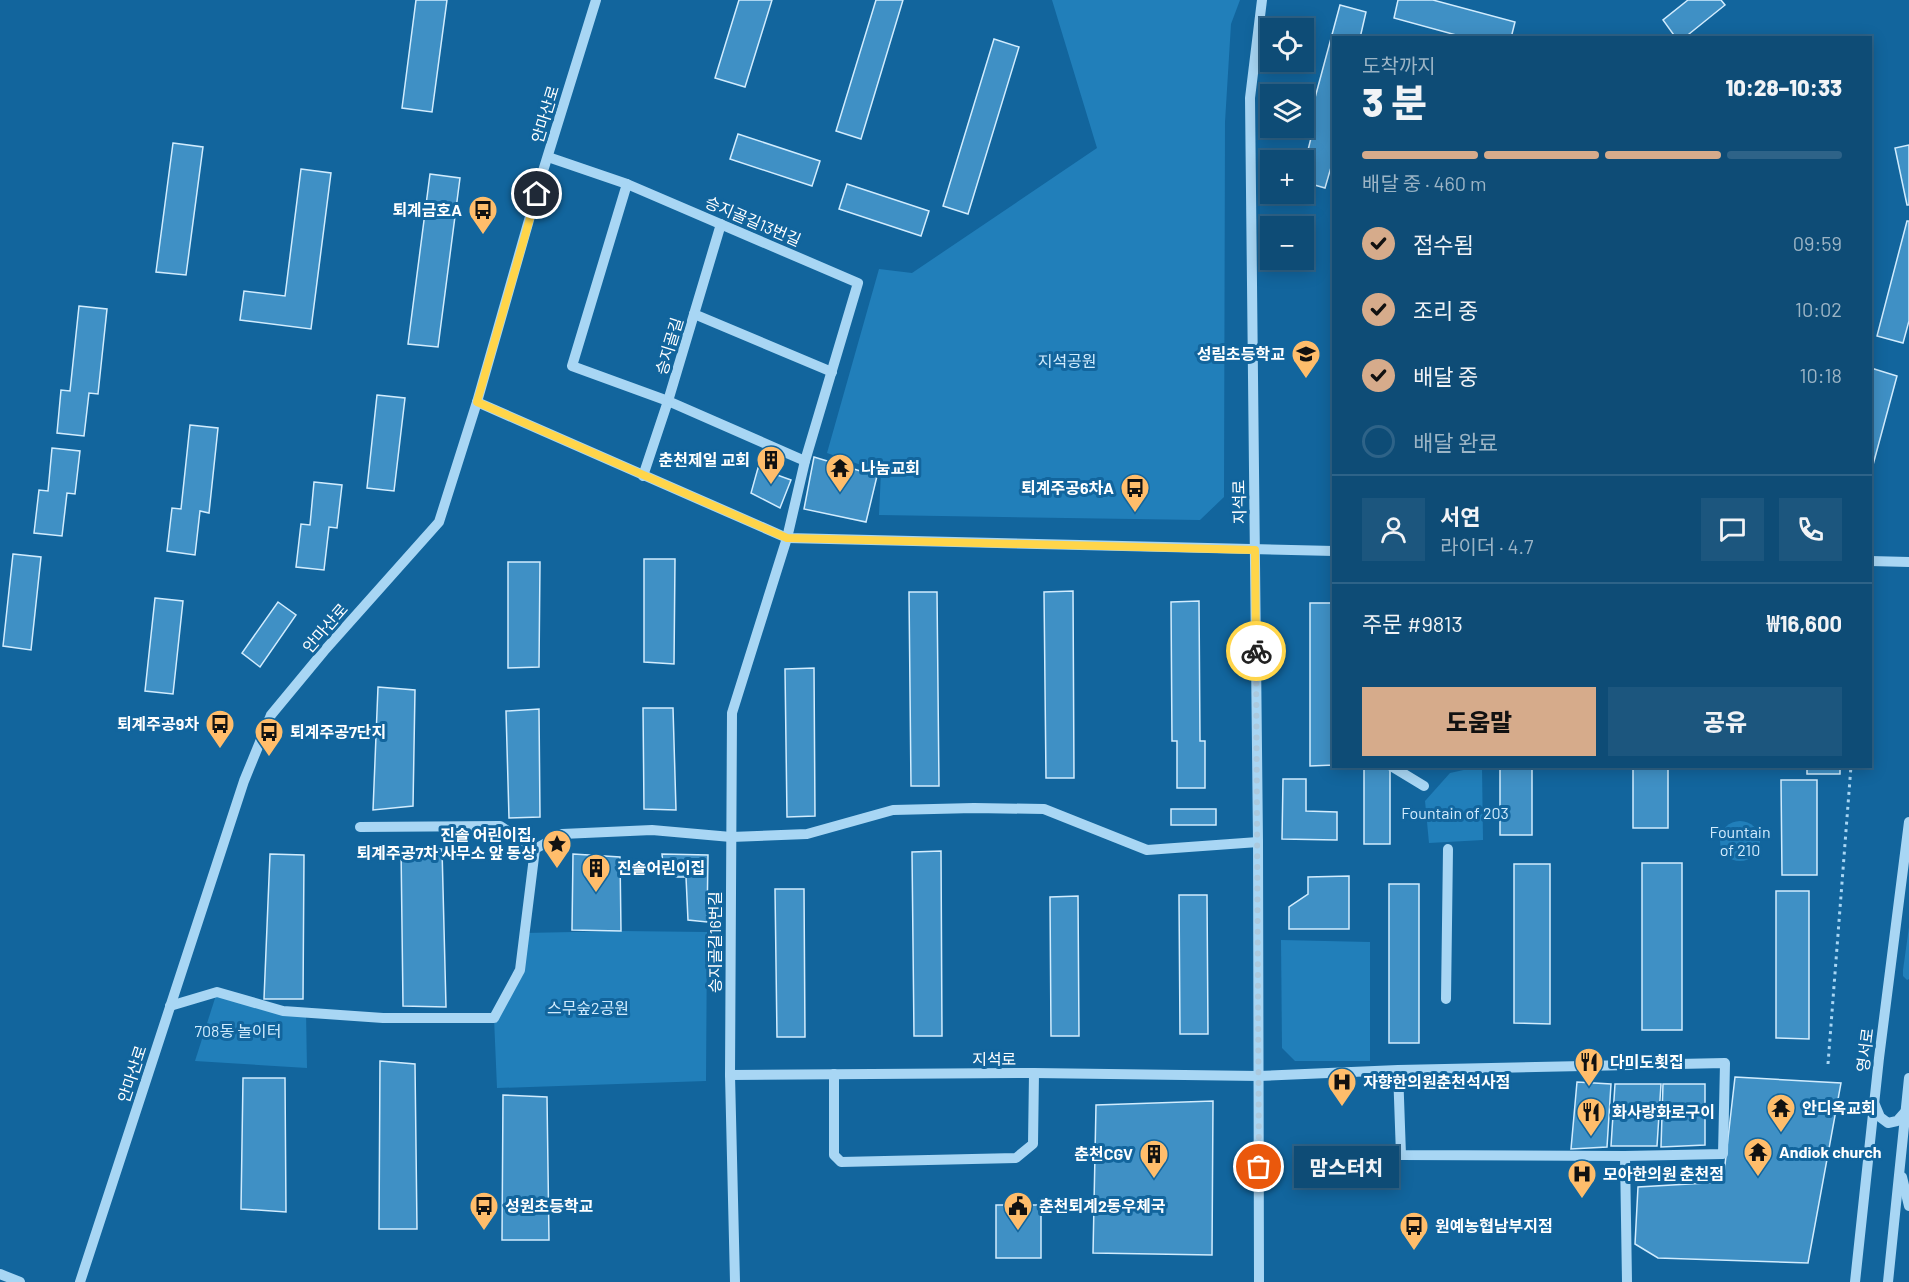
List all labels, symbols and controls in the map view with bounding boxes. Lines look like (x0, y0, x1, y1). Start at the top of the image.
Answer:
map controls (1260, 18, 1314, 270)
button: locate (1260, 18, 1314, 72)
text: 도착까지 (1362, 53, 1436, 77)
text: 10:28–10:33 (1725, 74, 1842, 100)
text: 3 분 (1362, 78, 1427, 125)
street label: 안마산로 (527, 83, 562, 145)
button: layers (1260, 84, 1314, 138)
button: + (1260, 150, 1314, 204)
pin (511, 168, 562, 219)
text: 배달 중 · 460 m (1362, 171, 1487, 195)
icon: home (520, 177, 553, 210)
street label: 승지골길13번길 (702, 192, 804, 249)
bus stop icon: 퇴계금호A (467, 194, 499, 236)
place label: 퇴계금호A (392, 200, 462, 219)
button: − (1260, 216, 1314, 270)
icon: check (1362, 227, 1395, 260)
text: 접수됨 (1413, 231, 1474, 257)
text: 09:59 (1793, 231, 1842, 255)
icon: check (1362, 293, 1395, 326)
text: 조리 중 (1413, 297, 1478, 323)
text: 10:02 (1795, 297, 1842, 321)
street label: 승지골길 (651, 315, 686, 377)
school or university icon: 성림초등학교 (1290, 338, 1322, 380)
place label: 성림초등학교 (1197, 344, 1285, 363)
park label: 지석공원 (1038, 351, 1096, 370)
icon: check (1362, 359, 1395, 392)
text: 배달 중 (1413, 363, 1478, 389)
text: 10:18 (1800, 363, 1842, 387)
text: 배달 완료 (1413, 429, 1498, 455)
building icon: 춘천제일 교회 (755, 444, 787, 486)
place label: 춘천제일 교회 (658, 450, 750, 469)
temple icon: 나눔교회 (824, 452, 856, 494)
place label: 나눔교회 (861, 458, 920, 477)
bus stop icon: 퇴계주공6차A (1119, 472, 1151, 514)
place label: 퇴계주공6차A (1021, 478, 1114, 497)
street label: 지석로 (1229, 479, 1248, 524)
button: person (1362, 498, 1425, 561)
button: chat (1701, 498, 1764, 561)
button: phone (1779, 498, 1842, 561)
text: 서연 (1440, 503, 1480, 529)
text: 라이더 · 4.7 (1440, 534, 1533, 558)
street label: 안마산로 (298, 599, 351, 656)
text: 주문 #9813 (1362, 610, 1463, 636)
text: ₩16,600 (1767, 610, 1842, 636)
courier (1226, 621, 1286, 681)
icon: bike (1240, 635, 1273, 668)
button: 도움말 (1362, 687, 1596, 756)
button: 공유 (1608, 687, 1842, 756)
bus stop icon: 퇴계주공9차 (204, 708, 236, 750)
place label: 퇴계주공9차 (117, 714, 199, 733)
bus stop icon: 퇴계주공7단지 (253, 716, 285, 758)
place label: 퇴계주공7단지 (290, 722, 386, 741)
park label: Fountain of 203 (1401, 803, 1509, 822)
park label: Fountain of 210 (1709, 822, 1771, 859)
place label: 진솔 어린이집, 퇴계주공7차 사무소 앞 동상 (357, 825, 536, 862)
place icon: 진솔 어린이집, 퇴계주공7차 사무소 앞 동상 (541, 828, 573, 870)
building icon: 진솔어린이집 (580, 852, 612, 894)
place label: 진솔어린이집 (617, 858, 705, 877)
street label: 승지골길16번길 (705, 891, 724, 993)
park label: 스무숲2공원 (547, 998, 629, 1017)
park label: 708동 놀이터 (194, 1021, 282, 1040)
street label: 영서로 (1852, 1027, 1877, 1073)
street label: 안마산로 (113, 1043, 150, 1105)
restaurant icon: 다미도횟집 (1573, 1046, 1605, 1088)
street label: 지석로 (972, 1049, 1016, 1068)
place label: 다미도횟집 (1610, 1052, 1684, 1071)
hospital icon: 자향한의원춘천석사점 (1326, 1066, 1358, 1108)
place label: 자향한의원춘천석사점 (1363, 1072, 1510, 1091)
temple icon: 안디옥교회 (1765, 1092, 1797, 1134)
restaurant icon: 화사랑화로구이 (1575, 1096, 1607, 1138)
place label: 안디옥교회 (1802, 1098, 1876, 1117)
place label: 화사랑화로구이 (1612, 1102, 1715, 1121)
temple icon: Andiok church (1742, 1136, 1774, 1178)
building icon: 춘천CGV (1138, 1138, 1170, 1180)
pin (1233, 1141, 1284, 1192)
place label: Andiok church (1779, 1142, 1882, 1161)
place label: 춘천CGV (1074, 1144, 1133, 1163)
callout: 맘스터치 (1295, 1146, 1400, 1188)
icon: bag (1242, 1150, 1275, 1183)
text: 맘스터치 (1310, 1155, 1383, 1179)
hospital icon: 모아한의원 춘천점 (1566, 1158, 1598, 1200)
place label: 모아한의원 춘천점 (1603, 1164, 1724, 1183)
bus stop icon: 성원초등학교 (468, 1190, 500, 1232)
public building icon: 춘천퇴계2동우체국 (1002, 1190, 1034, 1232)
place label: 성원초등학교 (505, 1196, 594, 1215)
place label: 춘천퇴계2동우체국 (1039, 1196, 1166, 1215)
bus stop icon: 원예농협남부지점 (1398, 1210, 1430, 1252)
place label: 원예농협남부지점 (1435, 1216, 1553, 1235)

